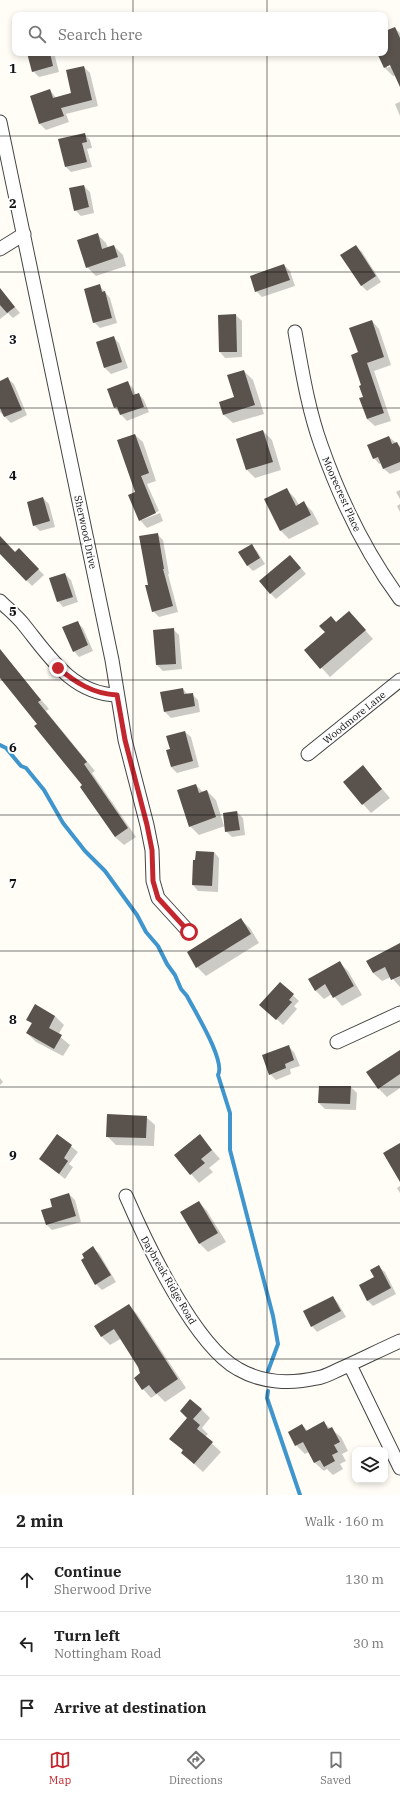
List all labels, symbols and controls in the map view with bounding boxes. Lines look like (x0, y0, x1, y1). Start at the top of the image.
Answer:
search box (12, 12, 388, 56)
icon: search (26, 23, 48, 45)
text: Search here (58, 25, 143, 44)
text: 1 (9, 60, 17, 77)
text: 2 (9, 195, 17, 212)
text: 3 (9, 331, 17, 348)
street label: Moorecrest Place (319, 455, 364, 534)
text: 4 (9, 467, 17, 484)
street label: Sherwood Drive (71, 494, 100, 570)
text: 5 (9, 603, 17, 620)
route end (49, 659, 67, 677)
street label: Woodmore Lane (320, 688, 388, 747)
text: 6 (9, 739, 17, 756)
text: 7 (9, 875, 17, 892)
route start (180, 923, 198, 941)
text: 8 (9, 1011, 17, 1028)
text: 9 (9, 1147, 17, 1164)
street label: Daybreak Ridge Road (138, 1234, 199, 1327)
map controls (352, 1447, 388, 1483)
button: layers (352, 1447, 388, 1483)
text: 2 min (16, 1510, 64, 1532)
text: Walk · 160 m (305, 1513, 384, 1530)
text: Continue (54, 1562, 121, 1581)
icon: ahead (16, 1569, 38, 1591)
text: 130 m (345, 1571, 384, 1588)
text: Sherwood Drive (54, 1581, 152, 1598)
text: Turn left (54, 1626, 120, 1645)
icon: left (16, 1633, 38, 1655)
text: 30 m (353, 1635, 384, 1652)
text: Nottingham Road (54, 1645, 162, 1662)
icon: arrive (16, 1697, 38, 1719)
text: Arrive at destination (54, 1698, 206, 1717)
tab: Map (49, 1749, 71, 1787)
tab: Directions (169, 1749, 223, 1787)
tab: Saved (320, 1749, 351, 1787)

